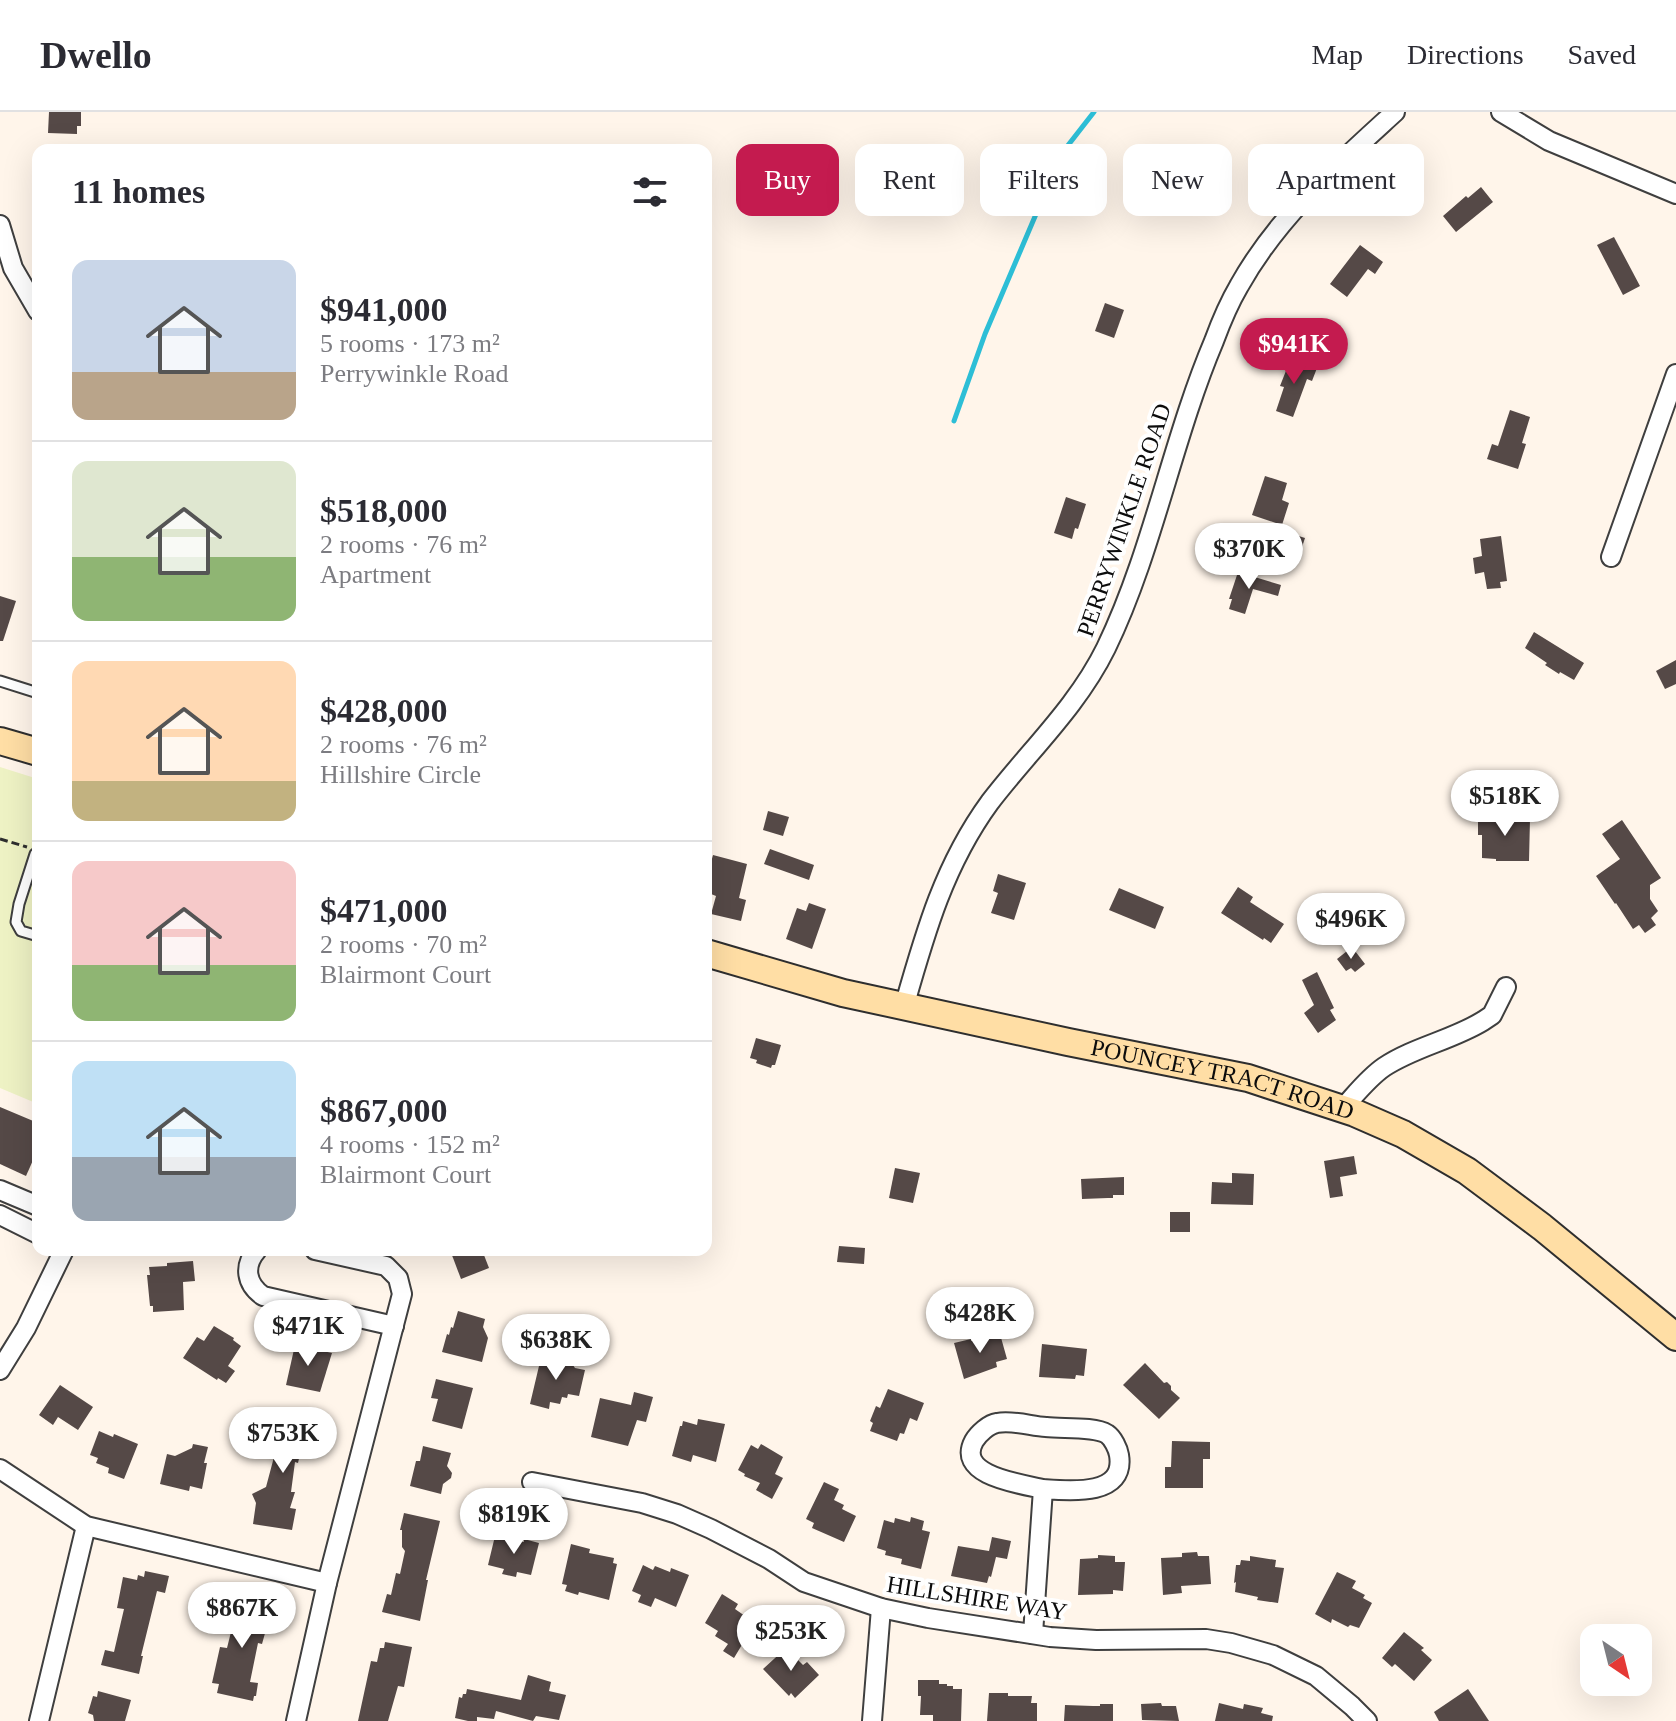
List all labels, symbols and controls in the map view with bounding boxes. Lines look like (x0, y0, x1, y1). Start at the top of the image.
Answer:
text: Dwello (40, 34, 152, 76)
text: Map (1312, 39, 1363, 70)
text: Directions (1407, 39, 1524, 70)
text: Saved (1568, 39, 1636, 70)
chip: Buy (736, 144, 839, 216)
chip: Rent (855, 144, 964, 216)
chip: Filters (980, 144, 1107, 216)
chip: New (1123, 144, 1232, 216)
chip: Apartment (1248, 144, 1424, 216)
icon: filters (628, 170, 672, 214)
text: 11 homes (72, 173, 205, 210)
text: $941,000 (320, 291, 448, 328)
icon: home (136, 292, 232, 388)
pin: $941K (1238, 318, 1350, 386)
text: 5 rooms · 173 m² (320, 329, 500, 358)
text: $941K (1258, 329, 1330, 358)
text: Perrywinkle Road (320, 359, 508, 388)
street label: PERRYWINKLE ROAD (1072, 400, 1176, 640)
text: $518,000 (320, 492, 448, 529)
icon: home (136, 493, 232, 589)
pin: $370K (1193, 523, 1305, 591)
text: 2 rooms · 76 m² (320, 530, 487, 559)
text: $370K (1213, 534, 1285, 563)
text: Apartment (320, 560, 431, 589)
text: $428,000 (320, 692, 448, 729)
icon: home (136, 693, 232, 789)
text: 2 rooms · 76 m² (320, 730, 487, 759)
text: Hillshire Circle (320, 760, 481, 789)
pin: $518K (1449, 770, 1561, 838)
text: $518K (1469, 781, 1541, 810)
text: $471,000 (320, 892, 448, 929)
icon: home (136, 893, 232, 989)
pin: $496K (1295, 893, 1407, 961)
text: $496K (1315, 904, 1387, 933)
text: 2 rooms · 70 m² (320, 930, 487, 959)
text: Blairmont Court (320, 960, 491, 989)
street label: POUNCEY TRACT ROAD (1089, 1034, 1357, 1125)
text: $867,000 (320, 1092, 448, 1129)
icon: home (136, 1093, 232, 1189)
text: 4 rooms · 152 m² (320, 1130, 500, 1159)
text: Blairmont Court (320, 1160, 491, 1189)
pin: $428K (924, 1287, 1036, 1355)
text: $428K (944, 1298, 1016, 1327)
pin: $471K (252, 1300, 364, 1368)
text: $471K (272, 1311, 344, 1340)
pin: $638K (500, 1314, 612, 1382)
text: $638K (520, 1325, 592, 1354)
pin: $753K (227, 1407, 339, 1475)
text: $753K (247, 1418, 319, 1447)
pin: $819K (458, 1488, 570, 1556)
text: $819K (478, 1499, 550, 1528)
street label: HILLSHIRE WAY (885, 1571, 1069, 1625)
pin: $867K (186, 1582, 298, 1650)
text: $867K (206, 1593, 278, 1622)
pin: $253K (735, 1605, 847, 1673)
text: $253K (755, 1616, 827, 1645)
north arrow (1580, 1624, 1652, 1696)
map controls (1580, 1624, 1652, 1696)

